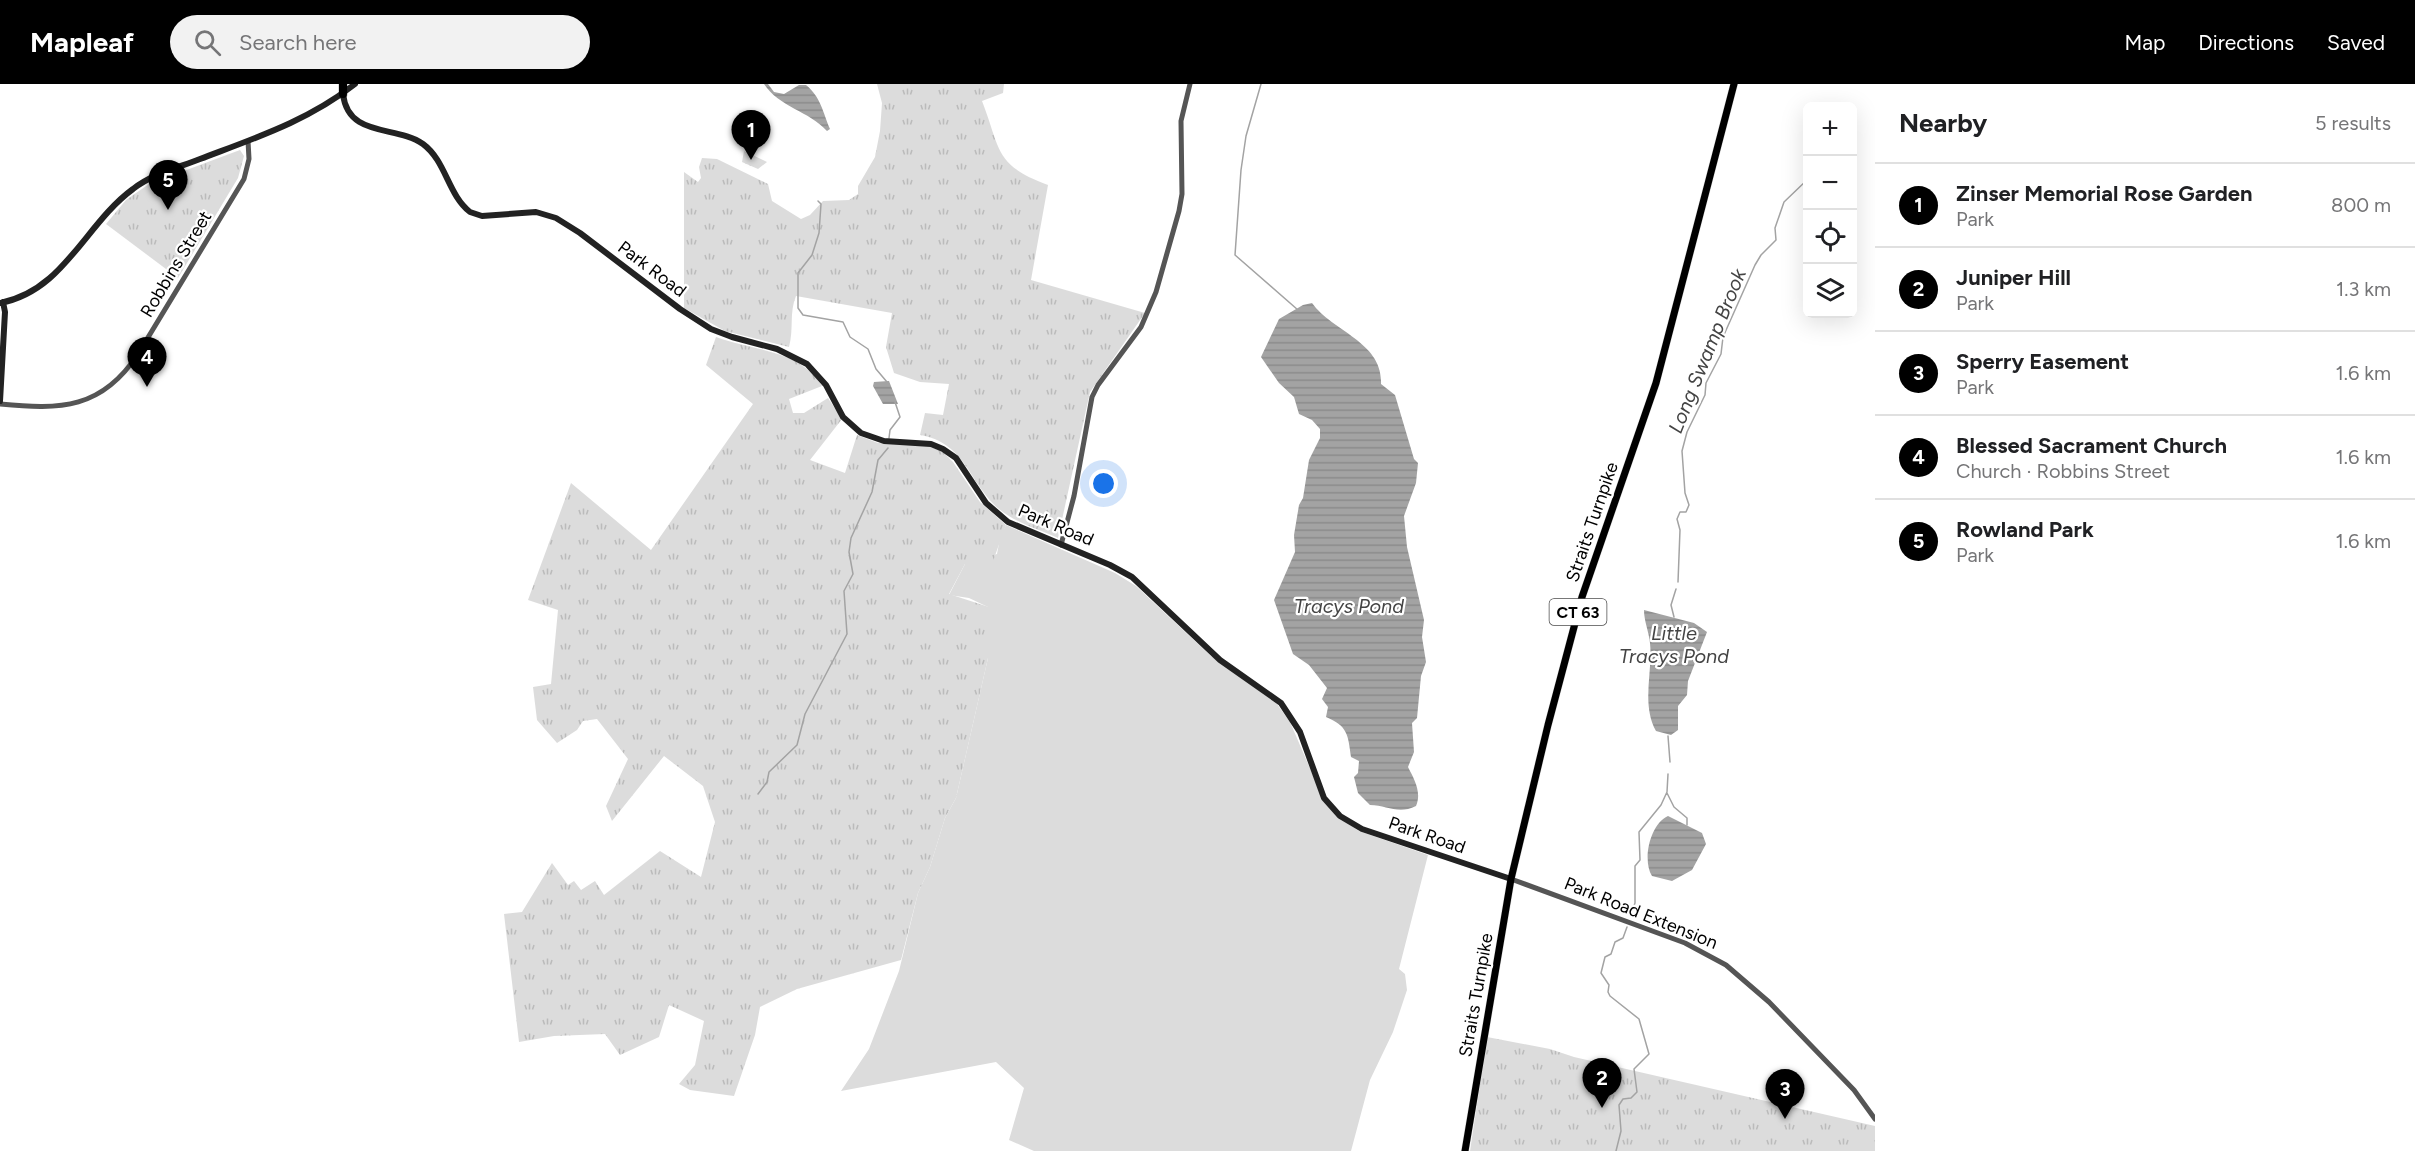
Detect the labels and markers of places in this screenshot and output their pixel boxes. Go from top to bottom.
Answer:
pin: 1 [732,110,771,160]
pin: 5 [148,160,188,210]
pin: 4 [128,338,166,387]
pin: 2 [1582,1058,1622,1108]
pin: 3 [1766,1070,1804,1119]

